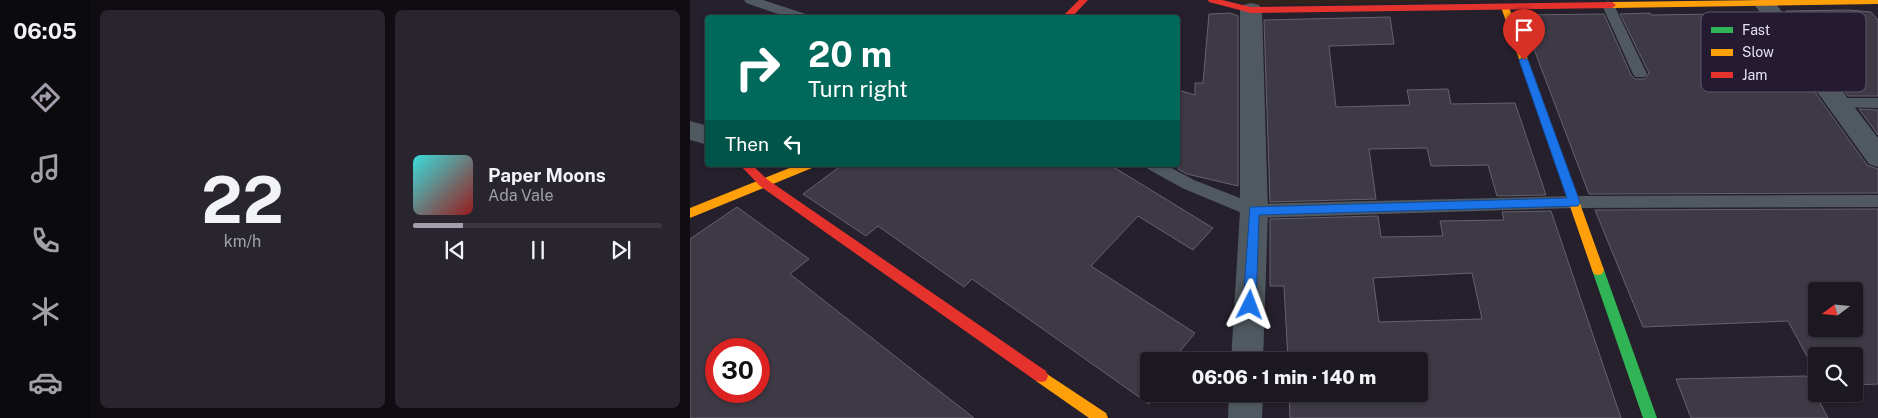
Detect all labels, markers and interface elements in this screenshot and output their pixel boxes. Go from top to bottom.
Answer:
pin [1503,9,1545,60]
legend [1701,12,1866,92]
icon: arrive [1510,16,1538,44]
text: 06:05 [13,18,77,44]
text: Fast [1742,22,1770,38]
text: 20 m [808,34,892,75]
icon: right [725,35,790,100]
text: Slow [1742,44,1774,60]
text: Jam [1742,67,1767,83]
text: Turn right [808,76,908,102]
icon: directions [28,80,63,115]
icon: left [779,130,807,158]
text: Then [725,133,769,155]
icon: music [28,151,63,186]
text: 22 [201,161,284,238]
text: Paper Moons [488,164,606,186]
text: Ada Vale [488,186,553,205]
icon: phone [28,223,63,258]
text: km/h [224,232,261,251]
icon: previous [441,236,469,264]
icon: pause [524,236,552,264]
icon: next [607,236,635,264]
position arrow [1223,278,1275,330]
north arrow [1808,282,1862,338]
map controls [1808,282,1863,402]
icon: climate [28,294,63,329]
speed limit sign: 30 [705,338,770,403]
button: search [1808,347,1863,402]
icon: car [28,365,63,400]
text: 06:06 · 1 min · 140 m [1192,366,1376,388]

